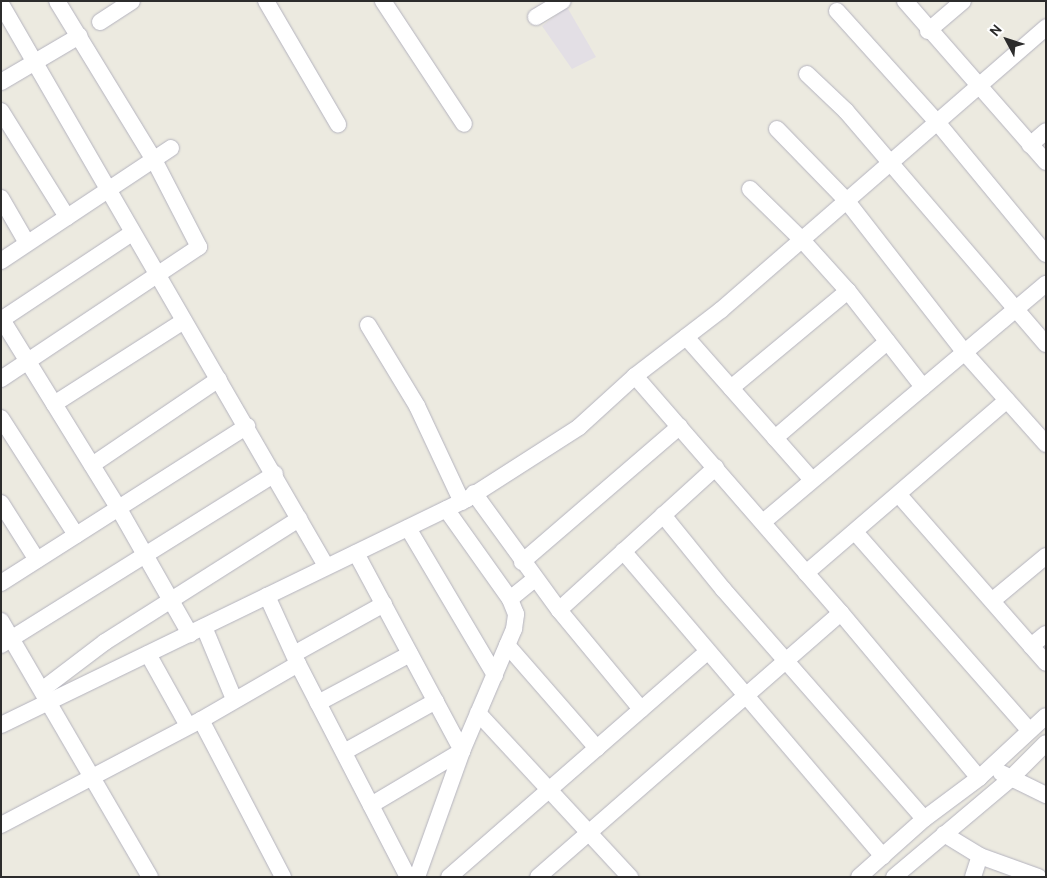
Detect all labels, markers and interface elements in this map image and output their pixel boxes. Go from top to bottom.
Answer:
north arrow [982,15,1032,65]
text: N [985,21,1006,40]

